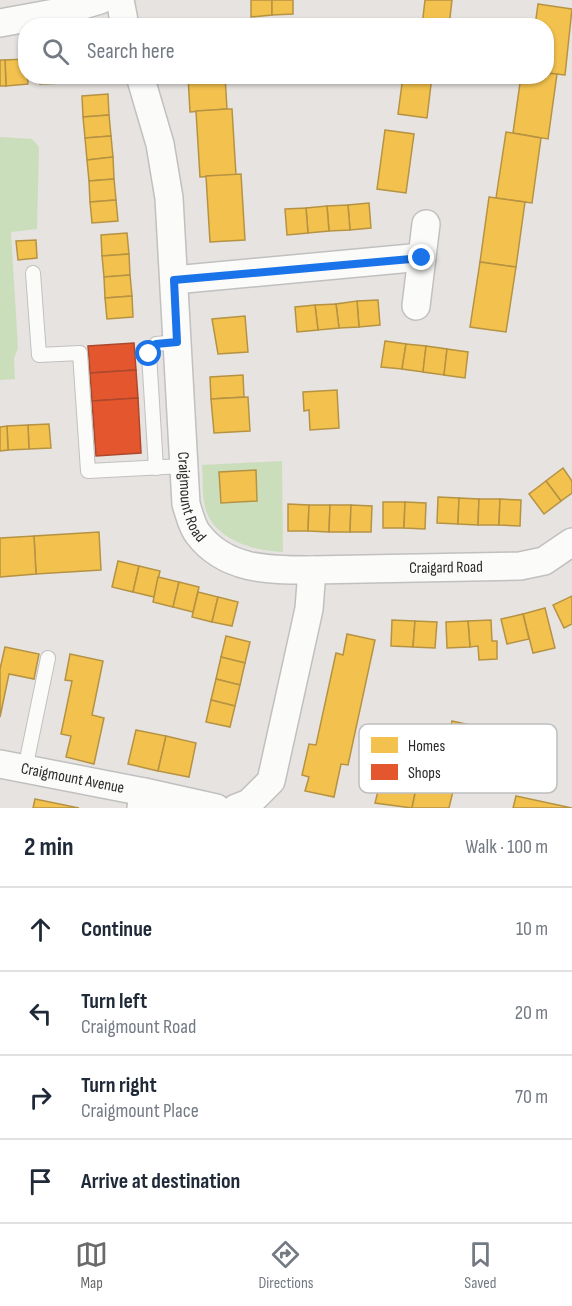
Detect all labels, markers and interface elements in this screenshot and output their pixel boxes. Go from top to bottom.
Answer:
search box [18,18,554,84]
icon: search [39,35,72,68]
text: Search here [87,38,174,65]
route end [408,244,434,270]
route start [135,340,161,366]
street label: Craigmount Road [174,451,210,546]
street label: Craigard Road [409,557,483,578]
legend [359,724,557,793]
text: Homes [408,737,445,756]
street label: Craigmount Avenue [19,759,126,797]
text: Shops [408,764,441,783]
text: 2 min [24,832,74,863]
text: Walk · 100 m [465,835,548,859]
icon: ahead [24,913,57,946]
text: Continue [81,916,152,943]
text: 10 m [516,917,548,941]
text: Turn left [81,988,147,1015]
icon: left [24,997,57,1030]
text: 20 m [515,1001,548,1025]
text: Craigmount Road [81,1015,196,1039]
text: Turn right [81,1072,157,1099]
icon: right [24,1081,57,1114]
text: 70 m [515,1085,548,1109]
text: Craigmount Place [81,1099,199,1123]
icon: arrive [24,1165,57,1198]
text: Arrive at destination [81,1168,240,1195]
tab: Map [75,1238,108,1293]
tab: Directions [258,1238,314,1293]
tab: Saved [464,1238,497,1293]

